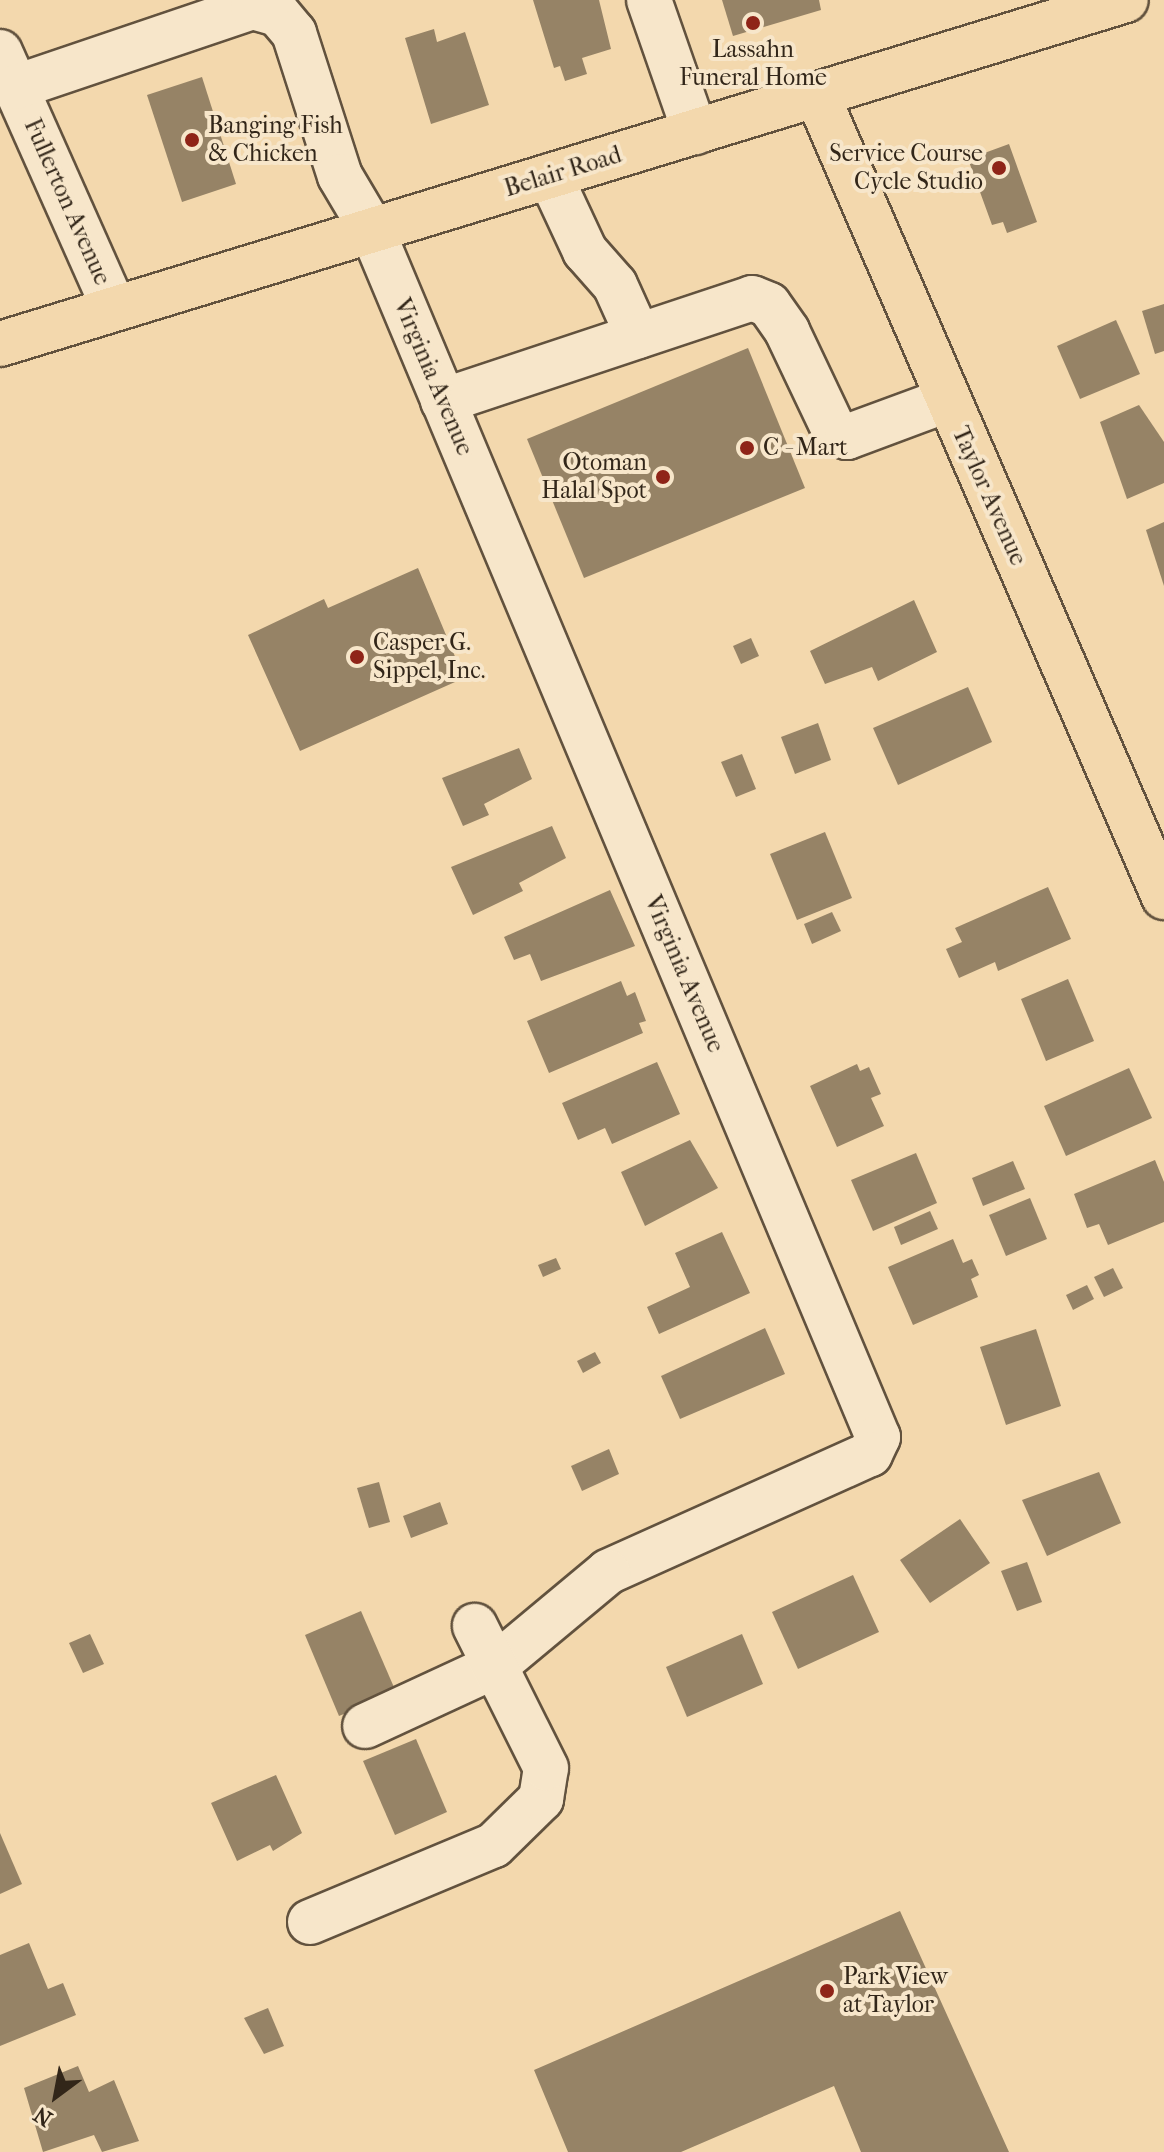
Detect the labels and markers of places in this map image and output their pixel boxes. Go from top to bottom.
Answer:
marker: Lassahn Funeral Home [744,14,762,32]
place label: Lassahn Funeral Home [679,36,827,92]
place label: Banging Fish & Chicken [208,112,343,168]
marker: Banging Fish & Chicken [183,131,201,149]
place label: Service Course Cycle Studio [829,140,983,196]
marker: Service Course Cycle Studio [990,159,1008,177]
place label: C - Mart [763,434,848,462]
marker: C - Mart [738,439,756,457]
place label: Otoman Halal Spot [541,449,647,505]
marker: Otoman Halal Spot [654,468,672,486]
place label: Casper G. Sippel, Inc. [373,629,485,685]
marker: Casper G. Sippel, Inc. [348,648,366,666]
place label: Park View at Taylor [843,1963,948,2019]
marker: Park View at Taylor [818,1982,836,2000]

